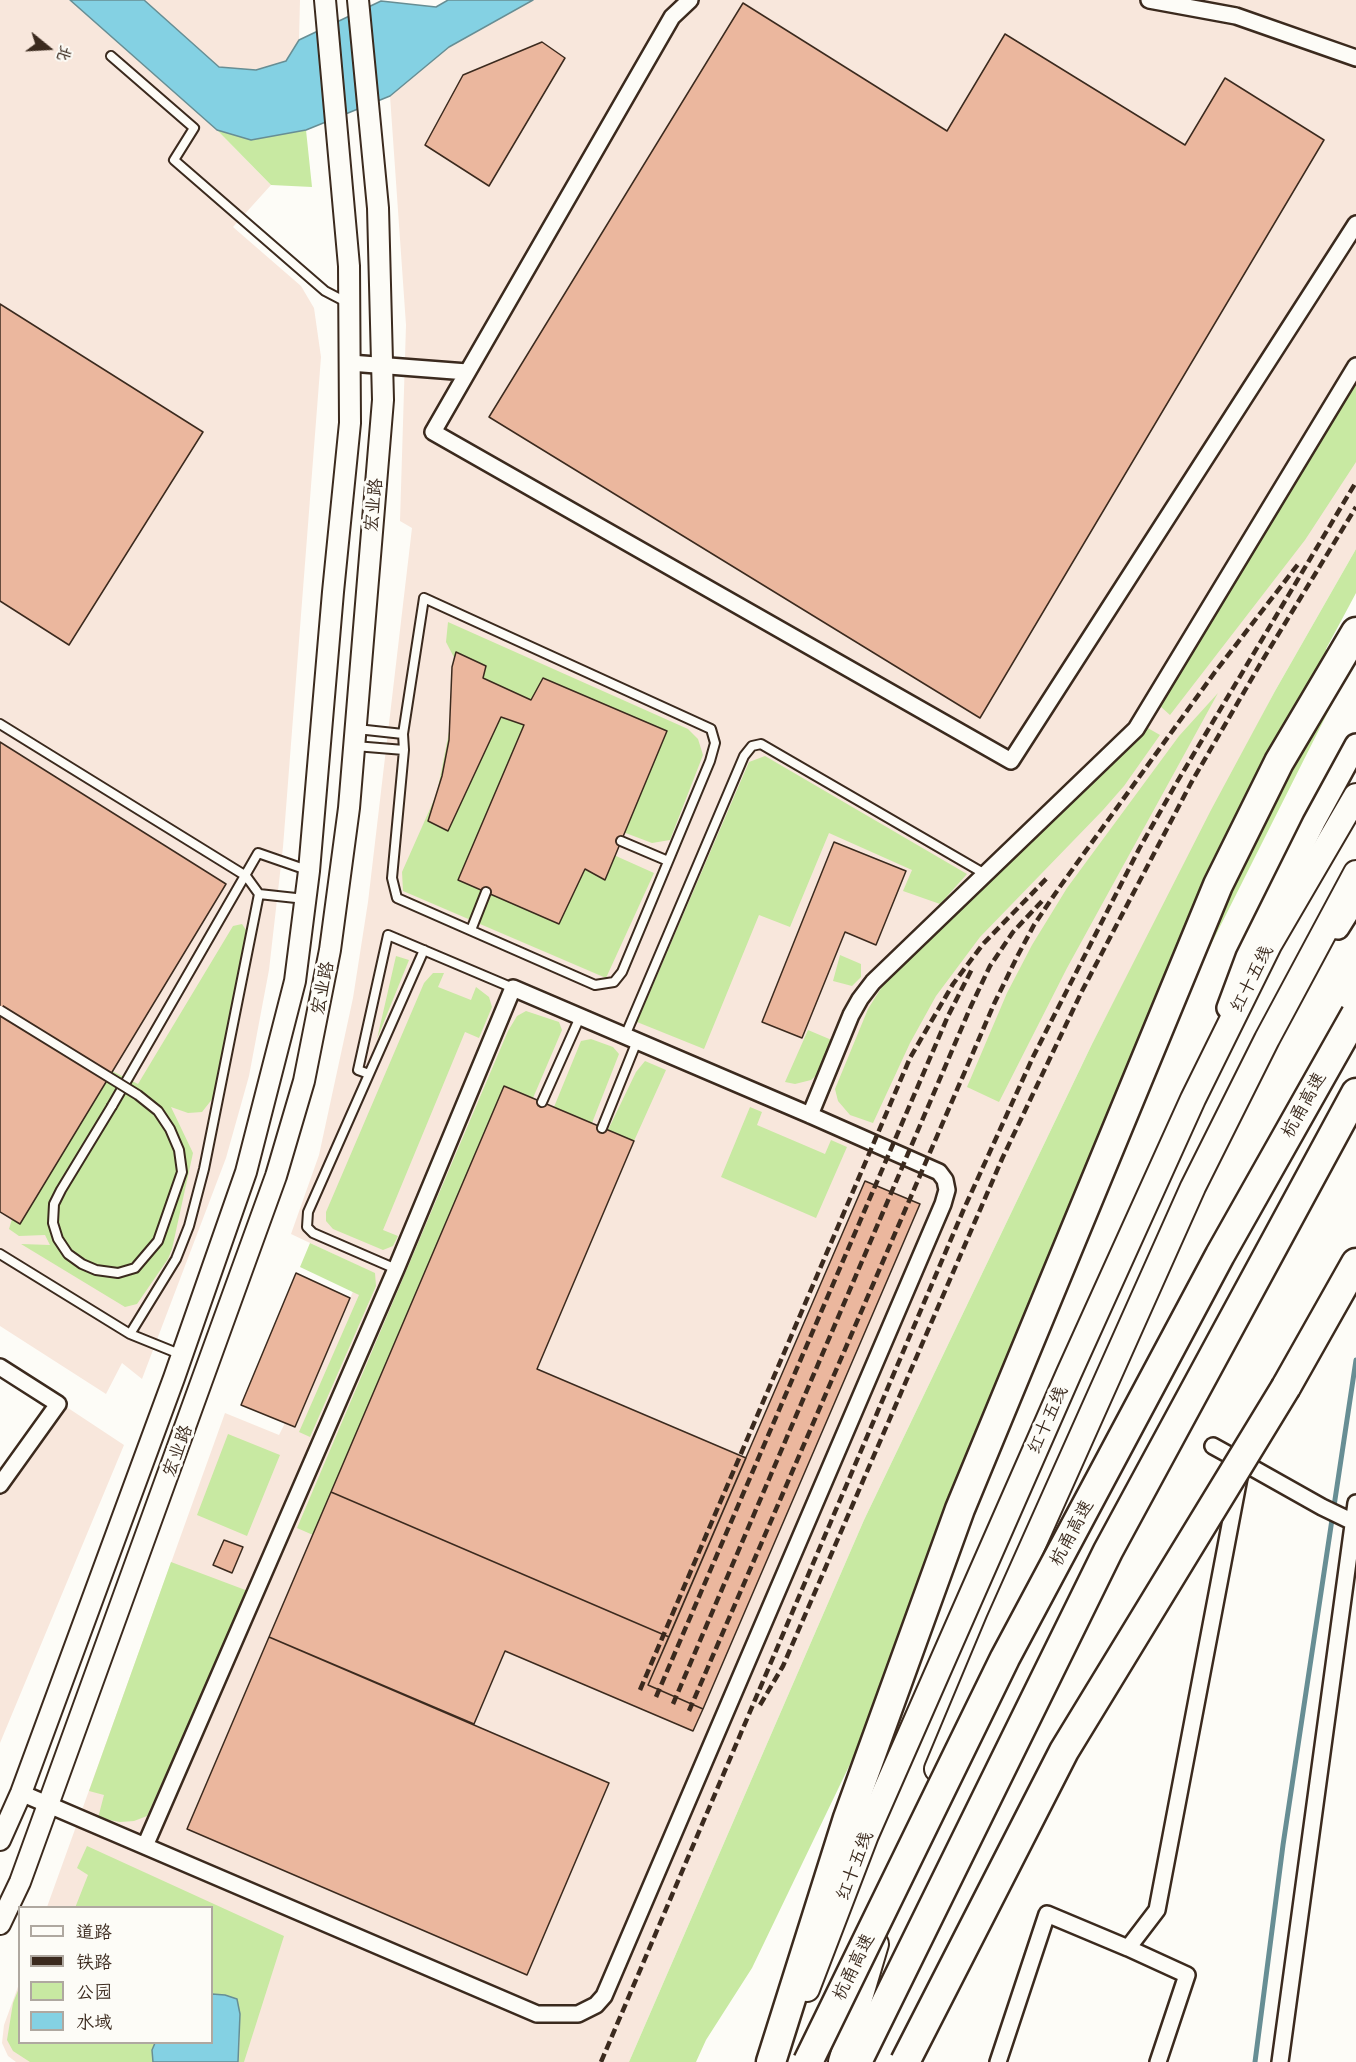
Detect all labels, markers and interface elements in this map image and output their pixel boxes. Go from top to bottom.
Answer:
north arrow [18,18,78,78]
text: 北 [53,43,77,64]
street label: 宏业路 [361,477,387,533]
street label: 红十五线 [1226,942,1278,1016]
street label: 宏业路 [307,959,339,1017]
street label: 杭甬高速 [1277,1068,1331,1142]
street label: 红十五线 [1023,1383,1073,1457]
street label: 宏业路 [159,1422,197,1480]
street label: 杭甬高速 [1046,1496,1098,1570]
street label: 红十五线 [832,1829,878,1903]
legend [18,1906,213,2044]
text: 道路 [76,1920,112,1943]
street label: 杭甬高速 [829,1930,879,2004]
text: 铁路 [76,1950,112,1973]
text: 公园 [76,1980,112,2003]
text: 水域 [76,2010,112,2033]

